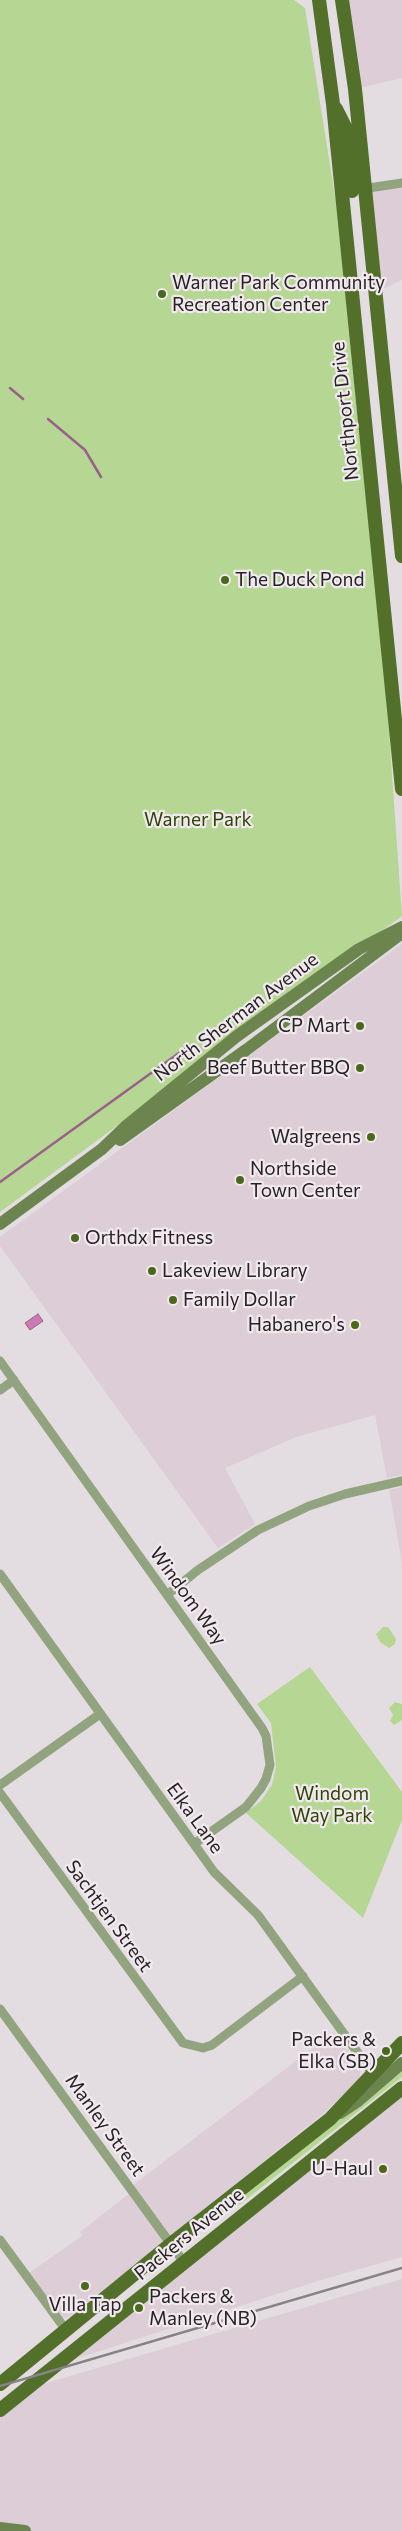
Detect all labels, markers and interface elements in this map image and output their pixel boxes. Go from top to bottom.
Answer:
place label: Warner Park Community Recreation Center [172,272,385,316]
marker: Warner Park Community Recreation Center [156,288,168,300]
street label: Northport Drive [326,340,364,482]
place label: The Duck Pond [235,569,364,591]
marker: The Duck Pond [219,574,231,586]
park label: Warner Park [144,809,252,831]
street label: North Sherman Avenue [149,948,323,1086]
place label: CP Mart [278,1015,350,1037]
marker: CP Mart [354,1020,366,1032]
place label: Beef Butter BBQ [207,1057,350,1079]
marker: Beef Butter BBQ [354,1062,366,1074]
place label: Walgreens [271,1126,361,1148]
marker: Walgreens [365,1131,377,1143]
place label: Northside Town Center [250,1158,361,1202]
marker: Northside Town Center [234,1174,246,1186]
place label: Orthdx Fitness [85,1227,213,1249]
marker: Orthdx Fitness [69,1232,81,1244]
place label: Lakeview Library [162,1260,307,1282]
marker: Lakeview Library [146,1265,158,1277]
place label: Family Dollar [183,1289,296,1311]
marker: Family Dollar [167,1294,179,1306]
place label: Habanero's [248,1314,345,1336]
marker: Habanero's [349,1319,361,1331]
street label: Windom Way [145,1543,231,1649]
street label: Elka Lane [162,1778,228,1858]
park label: Windom Way Park [291,1783,373,1827]
street label: Sachtjen Street [61,1856,157,1976]
place label: Packers & Elka (SB) [291,2029,376,2073]
marker: Packers & Elka (SB) [380,2045,392,2057]
street label: Manley Street [60,2070,150,2180]
place label: U-Haul [311,2158,373,2180]
marker: U-Haul [377,2163,389,2175]
street label: Packers Avenue [130,2183,248,2285]
marker: Villa Tap [79,2280,91,2292]
place label: Packers & Manley (NB) [149,2286,257,2330]
place label: Villa Tap [49,2294,121,2316]
marker: Packers & Manley (NB) [133,2302,145,2314]

